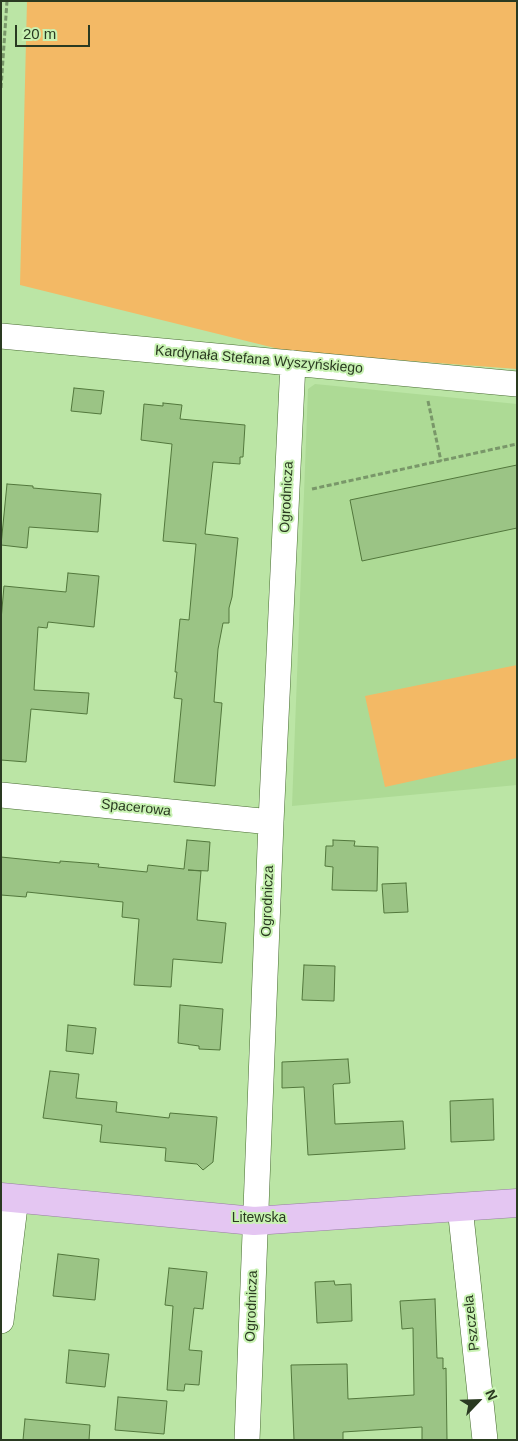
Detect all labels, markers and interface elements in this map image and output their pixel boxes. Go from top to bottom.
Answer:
scale bar [18,15,92,47]
text: 20 m [23,25,56,42]
street label: Kardynała Stefana Wyszyńskiego [154,343,364,377]
street label: Ogrodnicza [277,461,297,533]
street label: Spacerowa [100,796,172,820]
street label: Ogrodnicza [258,865,278,937]
street label: Litewska [232,1210,286,1226]
street label: Ogrodnicza [242,1270,262,1342]
street label: Pszczela [461,1294,483,1352]
north arrow [453,1376,503,1426]
text: N [482,1387,501,1403]

